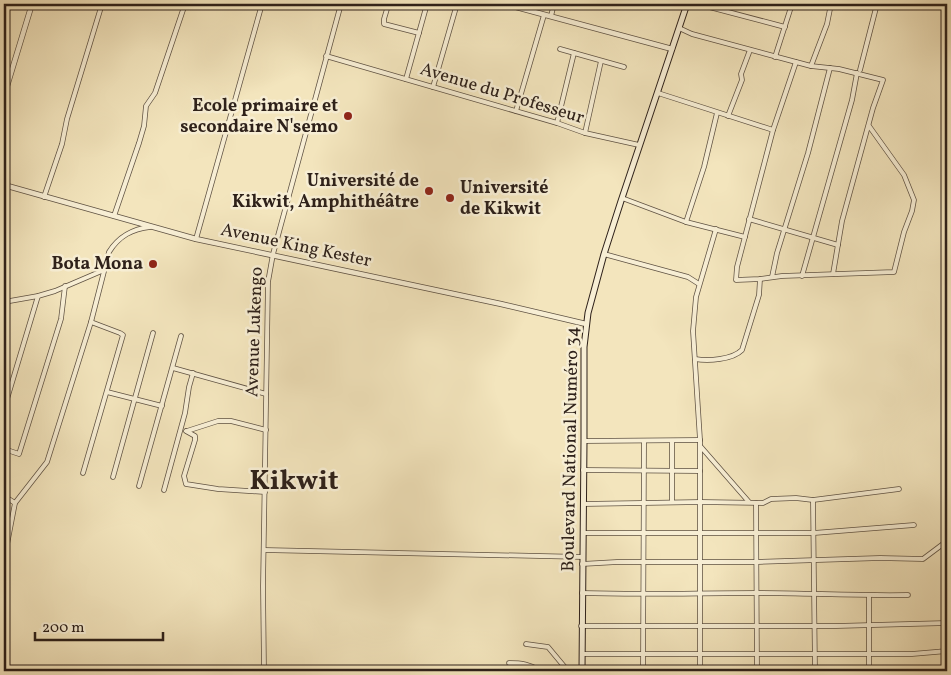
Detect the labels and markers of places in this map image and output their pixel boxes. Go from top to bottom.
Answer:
place label: Ecole primaire et secondaire N'semo [180,94,338,140]
marker: Ecole primaire et secondaire N'semo [342,110,354,122]
place label: Université de Kikwit, Amphithéâtre [232,169,419,215]
place label: Université de Kikwit [460,176,548,222]
marker: Université de Kikwit, Amphithéâtre [423,185,435,197]
marker: Université de Kikwit [444,192,456,204]
place label: Bota Mona [51,252,143,277]
marker: Bota Mona [147,258,159,270]

